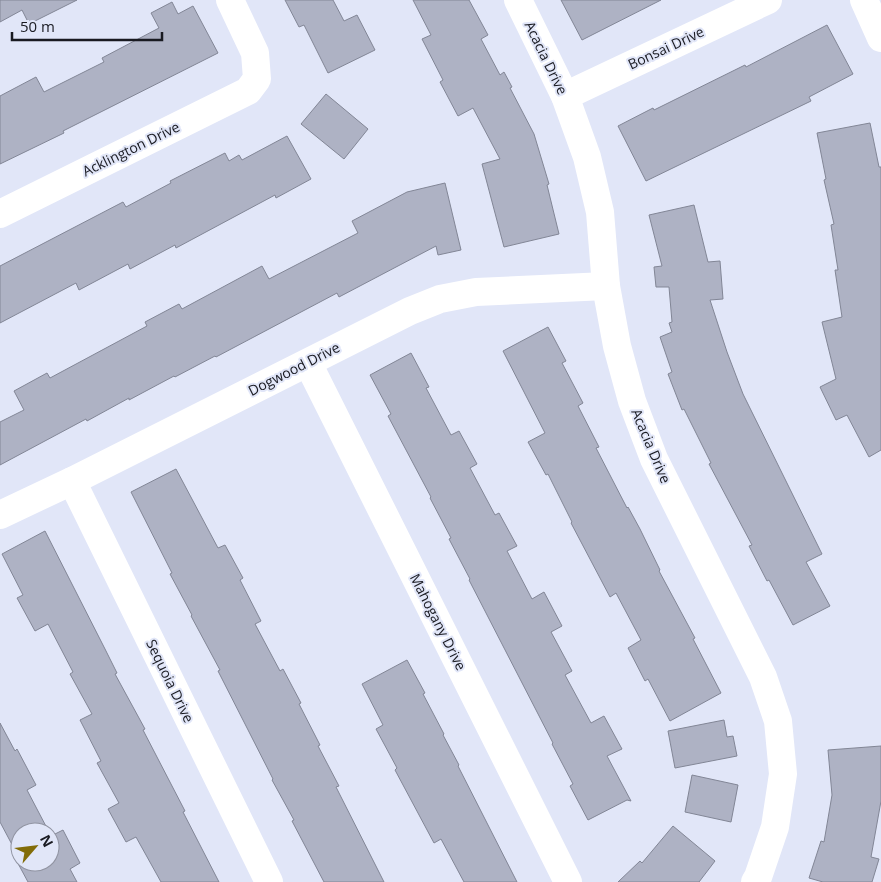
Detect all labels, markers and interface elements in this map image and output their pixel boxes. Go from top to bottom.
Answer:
scale bar [12,10,162,42]
text: 50 m [20,16,55,36]
street label: Acacia Drive [521,18,572,98]
street label: Bonsai Drive [625,22,707,73]
street label: Acklington Drive [79,117,183,180]
street label: Dogwood Drive [245,337,343,400]
street label: Acacia Drive [627,406,676,486]
street label: Mahogany Drive [406,570,471,674]
street label: Sequoia Drive [142,636,199,726]
north arrow [10,822,60,872]
text: N [36,831,58,850]

